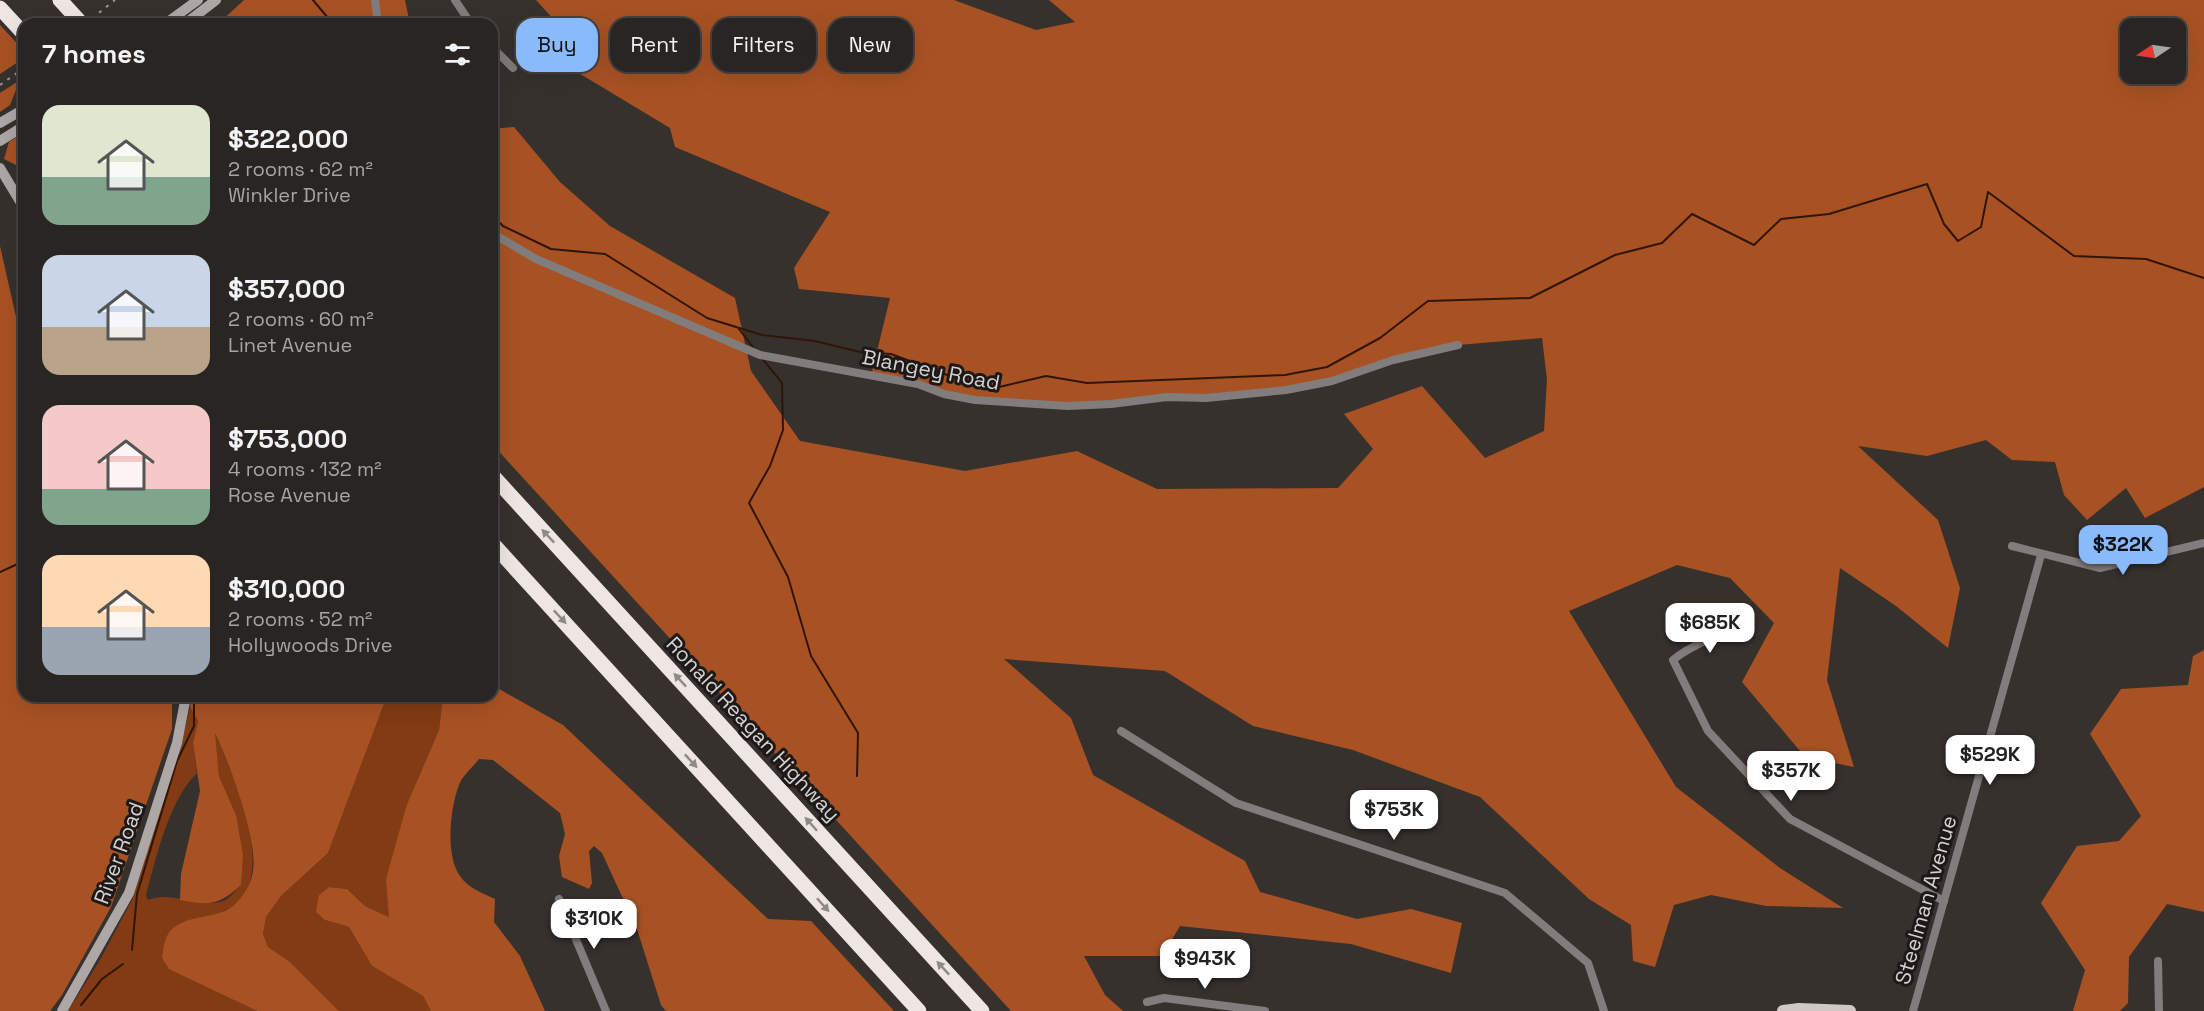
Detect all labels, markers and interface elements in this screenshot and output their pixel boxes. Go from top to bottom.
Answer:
chip: Buy [516,18,598,72]
chip: Rent [610,18,700,72]
chip: Filters [712,18,816,72]
chip: New [828,18,913,72]
north arrow [2120,18,2186,84]
map controls [2120,18,2186,84]
text: 7 homes [42,37,146,71]
icon: filters [441,38,474,71]
text: $322,000 [228,122,348,156]
icon: home [90,129,162,201]
text: 2 rooms · 62 m² [228,156,373,182]
text: Winkler Drive [228,182,351,208]
text: $357,000 [228,272,345,306]
icon: home [90,279,162,351]
text: 2 rooms · 60 m² [228,306,374,332]
text: Linet Avenue [228,332,352,358]
street label: Blangey Road [860,343,1002,396]
text: $753,000 [228,422,347,456]
icon: home [90,429,162,501]
text: 4 rooms · 132 m² [228,456,381,482]
text: Rose Avenue [228,482,351,508]
pin: $322K [2081,525,2165,576]
one-way arrow [542,529,555,544]
text: $322K [2093,531,2153,557]
text: $310,000 [228,572,345,606]
icon: home [90,579,162,651]
pin: $685K [1668,603,1752,654]
text: 2 rooms · 52 m² [228,606,372,632]
text: $685K [1680,609,1741,635]
one-way arrow [552,610,566,624]
street label: Ronald Reagan Highway [661,631,846,827]
text: Hollywoods Drive [228,632,393,658]
one-way arrow [674,673,687,688]
pin: $529K [1948,735,2032,786]
text: $529K [1960,741,2020,767]
pin: $357K [1749,751,1833,802]
one-way arrow [684,753,697,768]
text: $357K [1761,757,1821,783]
pin: $753K [1352,790,1436,841]
text: $753K [1364,796,1424,822]
street label: River Road [88,798,149,908]
street label: Steelman Avenue [1888,812,1963,987]
one-way arrow [805,817,818,832]
one-way arrow [816,897,829,912]
pin: $310K [552,899,636,950]
text: $310K [565,905,623,931]
pin: $943K [1163,939,1247,990]
text: $943K [1174,945,1236,971]
one-way arrow [936,960,950,975]

